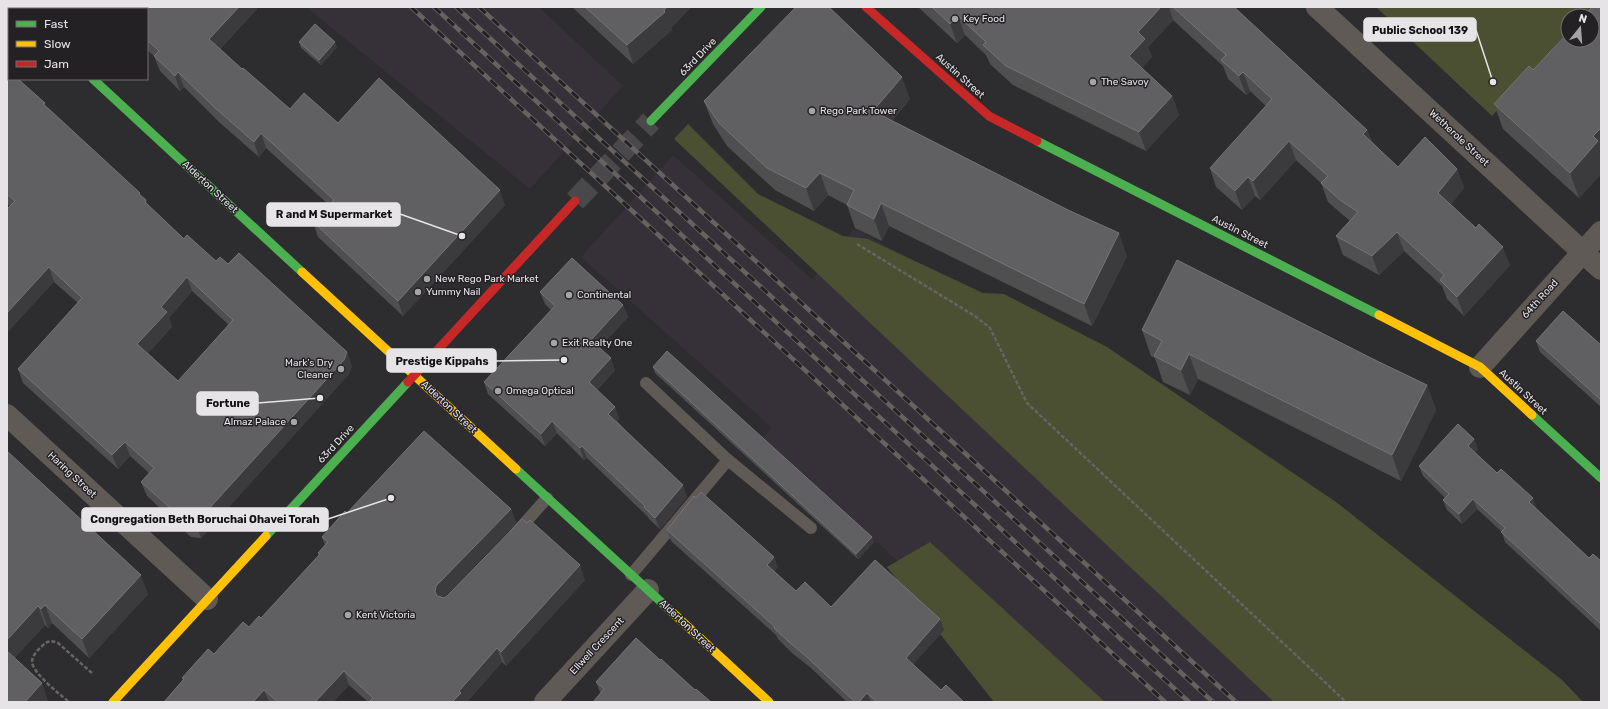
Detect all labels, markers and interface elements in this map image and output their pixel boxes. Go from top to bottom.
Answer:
legend [8,8,148,80]
north arrow [1560,8,1600,48]
text: N [1577,12,1589,26]
place label: Key Food [963,13,1005,25]
marker: Key Food [950,14,960,24]
text: Fast [44,17,68,31]
callout: Public School 139 [1364,18,1476,41]
text: Public School 139 [1372,24,1468,37]
street label: 63rd Drive [677,35,719,79]
text: Slow [44,37,71,51]
street label: Austin Street [933,51,987,101]
text: Jam [44,57,69,71]
place label: The Savoy [1101,76,1149,88]
marker: The Savoy [1088,77,1098,87]
place label: Rego Park Tower [820,105,897,117]
marker: Rego Park Tower [807,106,817,116]
street label: Wetherole Street [1426,107,1492,169]
street label: Alderton Street [180,158,240,216]
callout: R and M Supermarket [267,203,400,226]
text: R and M Supermarket [276,208,392,221]
street label: Austin Street [1210,213,1270,251]
place label: New Rego Park Market [435,273,539,285]
marker: New Rego Park Market [422,274,432,284]
street label: 64th Road [1519,277,1561,321]
place label: Yummy Nail [426,286,480,298]
marker: Yummy Nail [413,287,423,297]
place label: Continental [577,289,631,301]
marker: Continental [564,290,574,300]
place label: Exit Realty One [562,337,633,349]
marker: Exit Realty One [549,338,559,348]
callout: Prestige Kippahs [387,349,496,372]
text: Prestige Kippahs [395,355,489,368]
place label: Mark’s Dry Cleaner [285,357,333,381]
marker: Mark’s Dry Cleaner [336,364,346,374]
street label: Austin Street [1496,367,1550,417]
street label: Alderton Street [419,378,479,436]
place label: Omega Optical [506,385,574,397]
marker: Omega Optical [493,386,503,396]
callout: Fortune [197,392,258,415]
text: Fortune [206,397,251,410]
place label: Almaz Palace [224,416,286,428]
marker: Almaz Palace [289,417,299,427]
street label: 63rd Drive [315,422,357,466]
street label: Haring Street [45,449,99,501]
callout: Congregation Beth Boruchai Ohavei Torah [82,508,328,531]
text: Congregation Beth Boruchai Ohavei Torah [90,513,320,526]
street label: Alderton Street [657,597,717,655]
place label: Kent Victoria [356,609,415,621]
marker: Kent Victoria [343,610,353,620]
street label: Ellwell Crescent [567,615,627,677]

